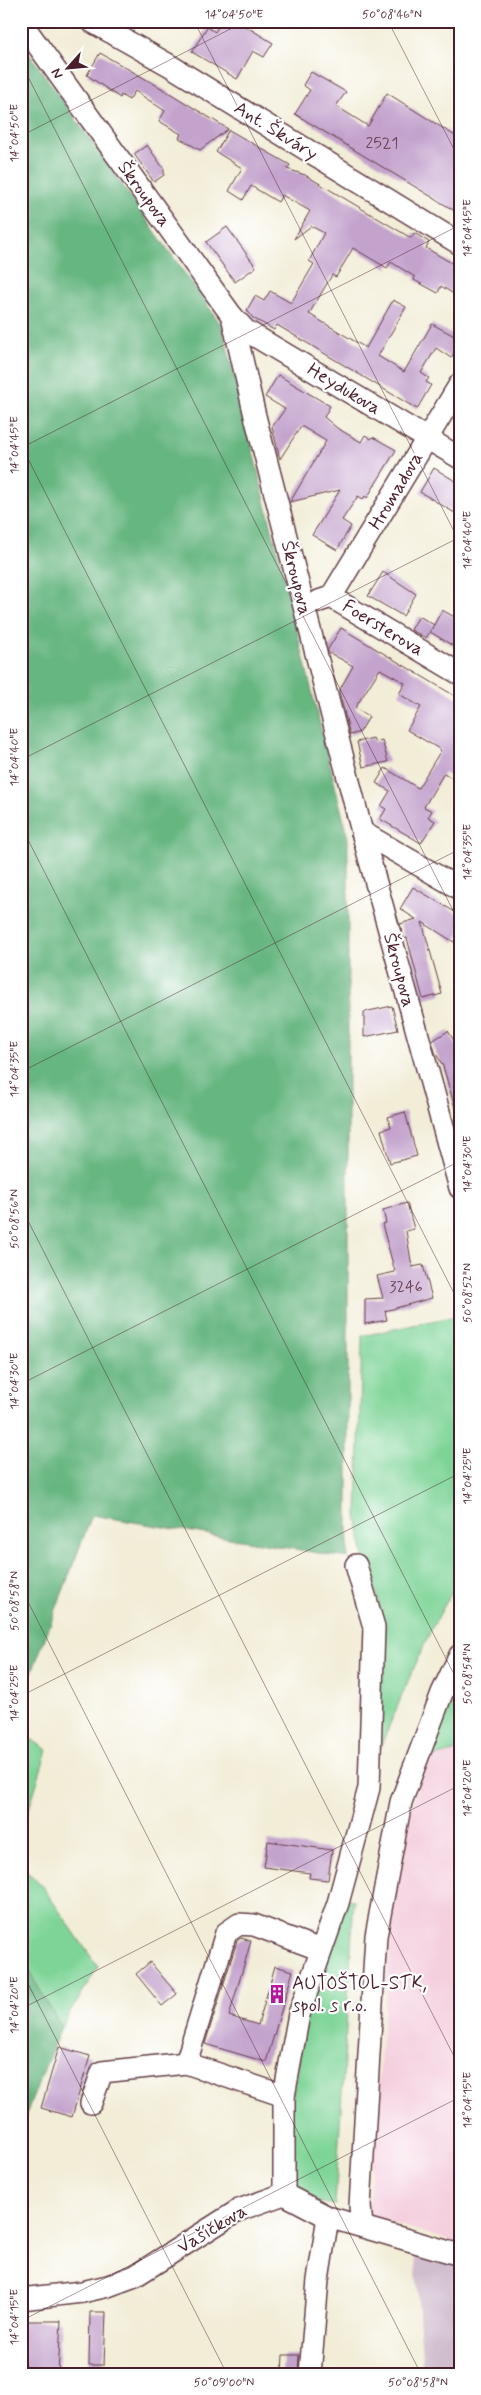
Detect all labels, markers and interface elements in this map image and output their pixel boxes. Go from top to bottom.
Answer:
text: 14°04'50"E [205,7,263,23]
text: 50°08'46"N [362,7,422,23]
north arrow [42,42,92,92]
text: N [47,65,67,82]
street label: Ant. Škváry [229,95,323,167]
text: 14°04'50"E [7,104,23,162]
house number: 2521 [365,133,399,154]
street label: Škroupova [112,156,176,232]
text: 14°04'45"E [460,199,476,257]
street label: Heydukova [303,357,385,421]
text: 14°04'45"E [7,416,23,474]
street label: Hromadova [363,447,429,535]
text: 14°04'40"E [460,511,476,569]
street label: Škroupova [275,538,317,618]
street label: Foersterova [338,594,428,662]
text: 14°04'40"E [7,728,23,786]
text: 14°04'35"E [460,824,476,880]
street label: Škroupova [377,930,421,1010]
text: 14°04'35"E [7,1041,23,1097]
text: 14°04'30"E [460,1136,476,1192]
text: 50°08'56"N [7,1189,23,1249]
text: 50°08'52"N [460,1263,476,1323]
house number: 3246 [389,1277,423,1298]
text: 14°04'30"E [7,1353,23,1409]
text: 14°04'25"E [460,1448,476,1504]
text: 50°08'58"N [7,1571,23,1631]
text: 50°08'54"N [460,1644,476,1704]
text: 14°04'25"E [7,1665,23,1721]
text: 14°04'20"E [460,1759,476,1817]
place label: AUTOŠTOL-STK, spol. s r.o. [292,1971,427,2018]
text: 14°04'20"E [7,1976,23,2034]
building icon: AUTOŠTOL-STK, spol. s r.o. [266,1983,288,2005]
text: 14°04'15"E [460,2072,476,2128]
street label: Vašíčkova [173,2198,251,2260]
text: 14°04'15"E [7,2289,23,2345]
text: 50°09'00"N [194,2375,254,2391]
text: 50°08'58"N [388,2375,448,2391]

